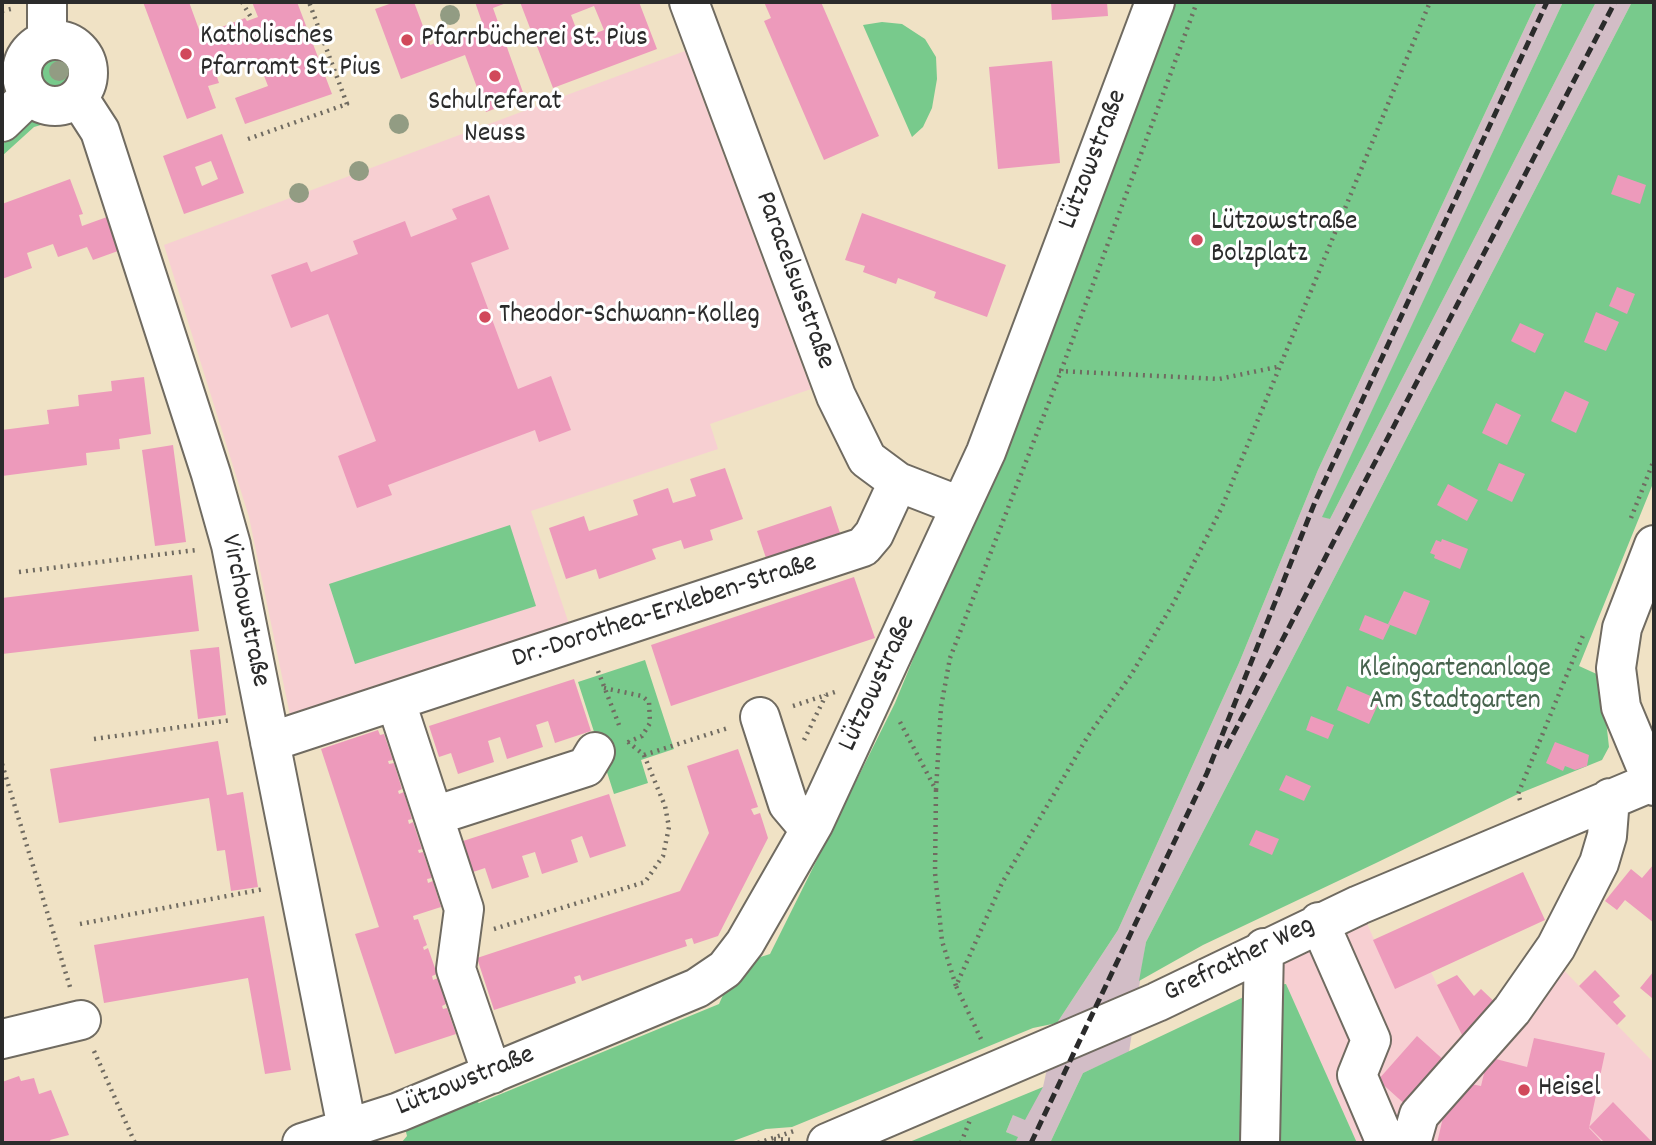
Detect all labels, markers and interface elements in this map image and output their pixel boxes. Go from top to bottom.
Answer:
place label: Katholisches Pfarramt St. Pius [200,21,381,87]
place label: Pfarrbücherei St. Pius [421,23,648,57]
marker: Pfarrbücherei St. Pius [399,32,415,48]
marker: Katholisches Pfarramt St. Pius [178,46,194,62]
marker: Schulreferat Neuss [487,68,503,84]
street label: Lützowstraße [1053,86,1137,234]
place label: Schulreferat Neuss [428,87,562,153]
street label: Paracelsusstraße [745,188,841,374]
place label: Lützowstraße Bolzplatz [1211,207,1357,273]
marker: Lützowstraße Bolzplatz [1189,232,1205,248]
place label: Theodor-Schwann-Kolleg [499,300,760,334]
marker: Theodor-Schwann-Kolleg [477,309,493,325]
street label: Virchowstraße [210,532,276,690]
street label: Dr.-Dorothea-Erxleben-Straße [508,548,822,678]
street label: Lützowstraße [833,611,925,757]
park label: Kleingartenanlage Am Stadtgarten [1359,654,1551,720]
street label: Grefrather Weg [1159,910,1321,1012]
street label: Lützowstraße [392,1040,540,1126]
place label: Heisel [1538,1073,1601,1107]
marker: Heisel [1516,1082,1532,1098]

